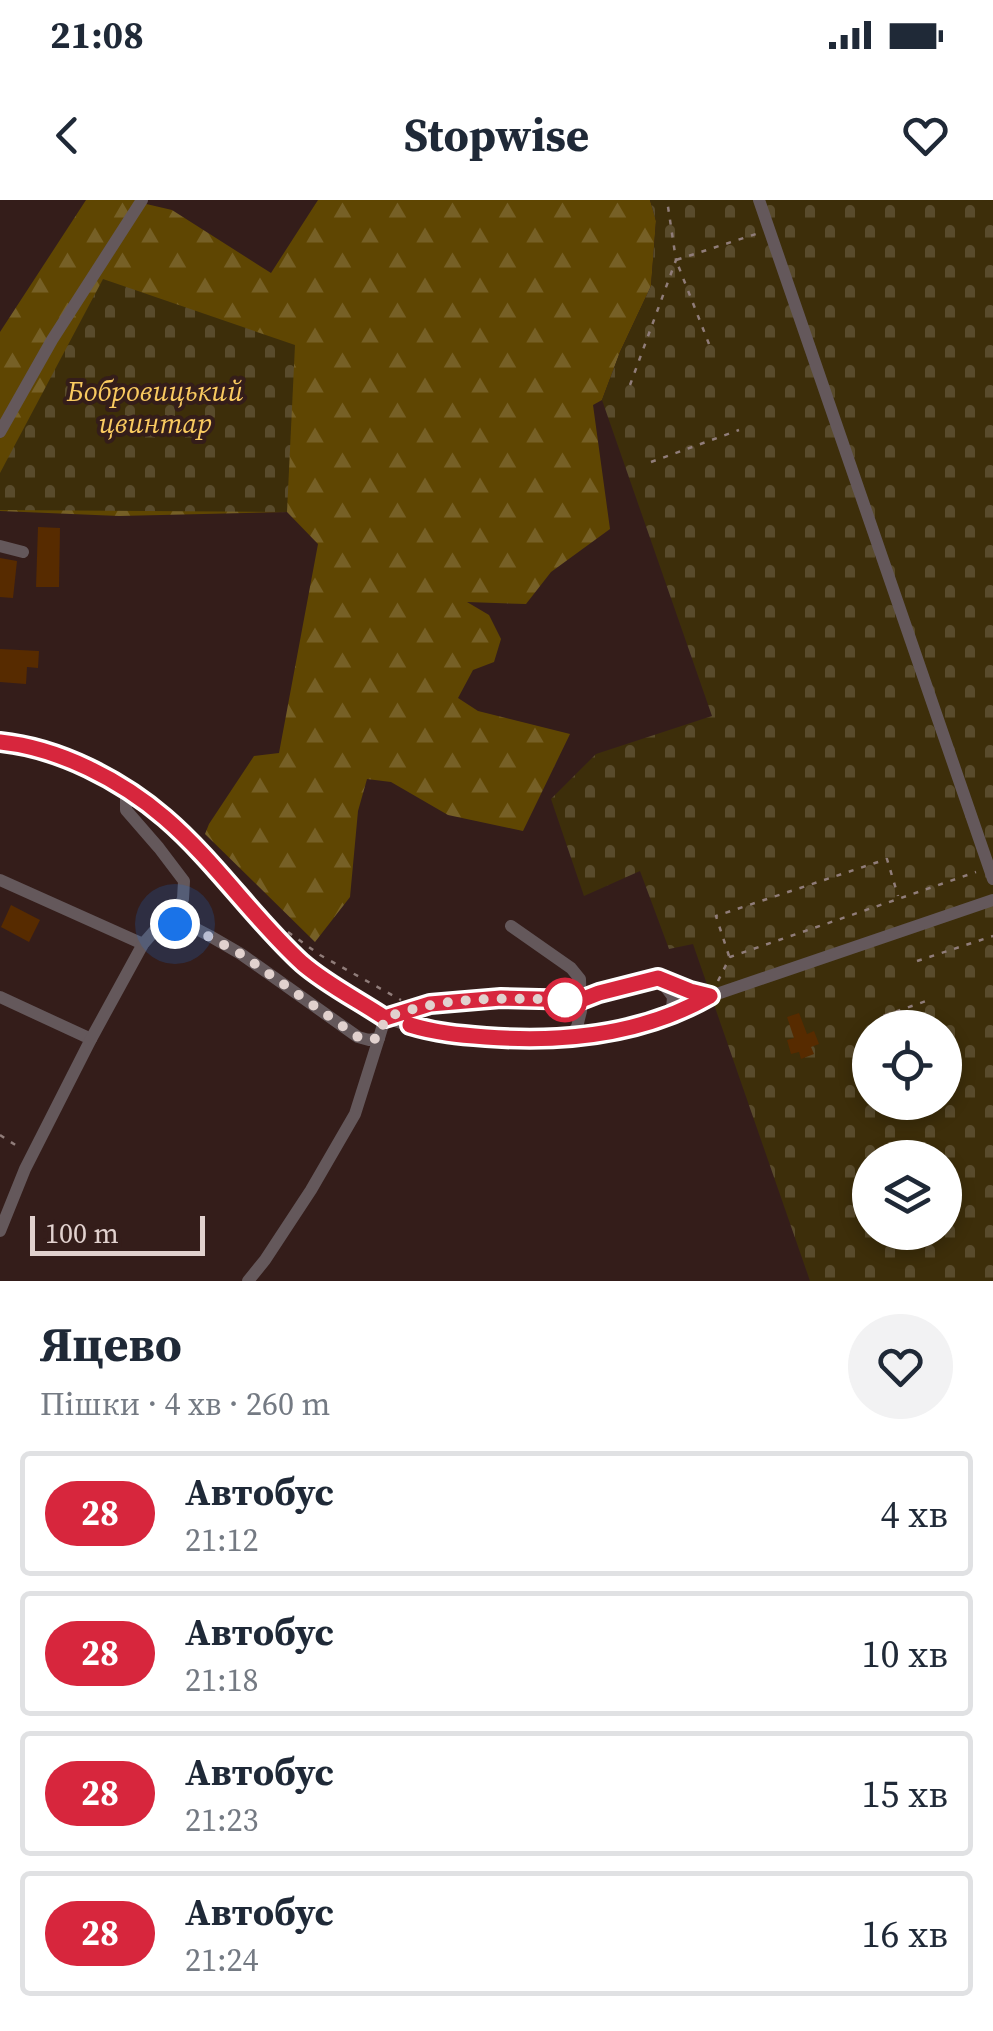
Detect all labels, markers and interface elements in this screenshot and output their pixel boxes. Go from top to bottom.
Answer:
text: 21:08 [50,9,144,61]
text: Stopwise [404,104,589,166]
icon: back [40,108,95,163]
icon: heart [898,108,953,163]
park label: Бобровицький цвинтар [66,372,243,442]
your location [150,899,200,949]
unlabelled marker [544,979,586,1021]
map controls [852,1010,962,1250]
button: locate [852,1010,962,1120]
button: layers [852,1140,962,1250]
scale bar [30,1211,205,1256]
text: 100 m [45,1214,119,1252]
text: Яцево [40,1311,182,1377]
button: heart [848,1314,953,1419]
text: Пішки · 4 хв · 260 m [40,1382,330,1426]
text: Автобус [185,1466,334,1518]
text: 4 хв [881,1488,948,1540]
text: 28 [81,1489,119,1537]
text: 21:12 [185,1518,259,1562]
text: Автобус [185,1606,334,1658]
text: 10 хв [862,1628,948,1680]
text: 28 [81,1629,119,1677]
text: 21:18 [185,1658,259,1702]
text: Автобус [185,1746,334,1798]
text: 15 хв [862,1768,948,1820]
text: 28 [81,1769,119,1817]
text: 21:23 [185,1798,259,1842]
text: Автобус [185,1886,334,1938]
text: 16 хв [862,1908,948,1960]
text: 28 [81,1909,119,1957]
text: 21:24 [185,1938,259,1982]

